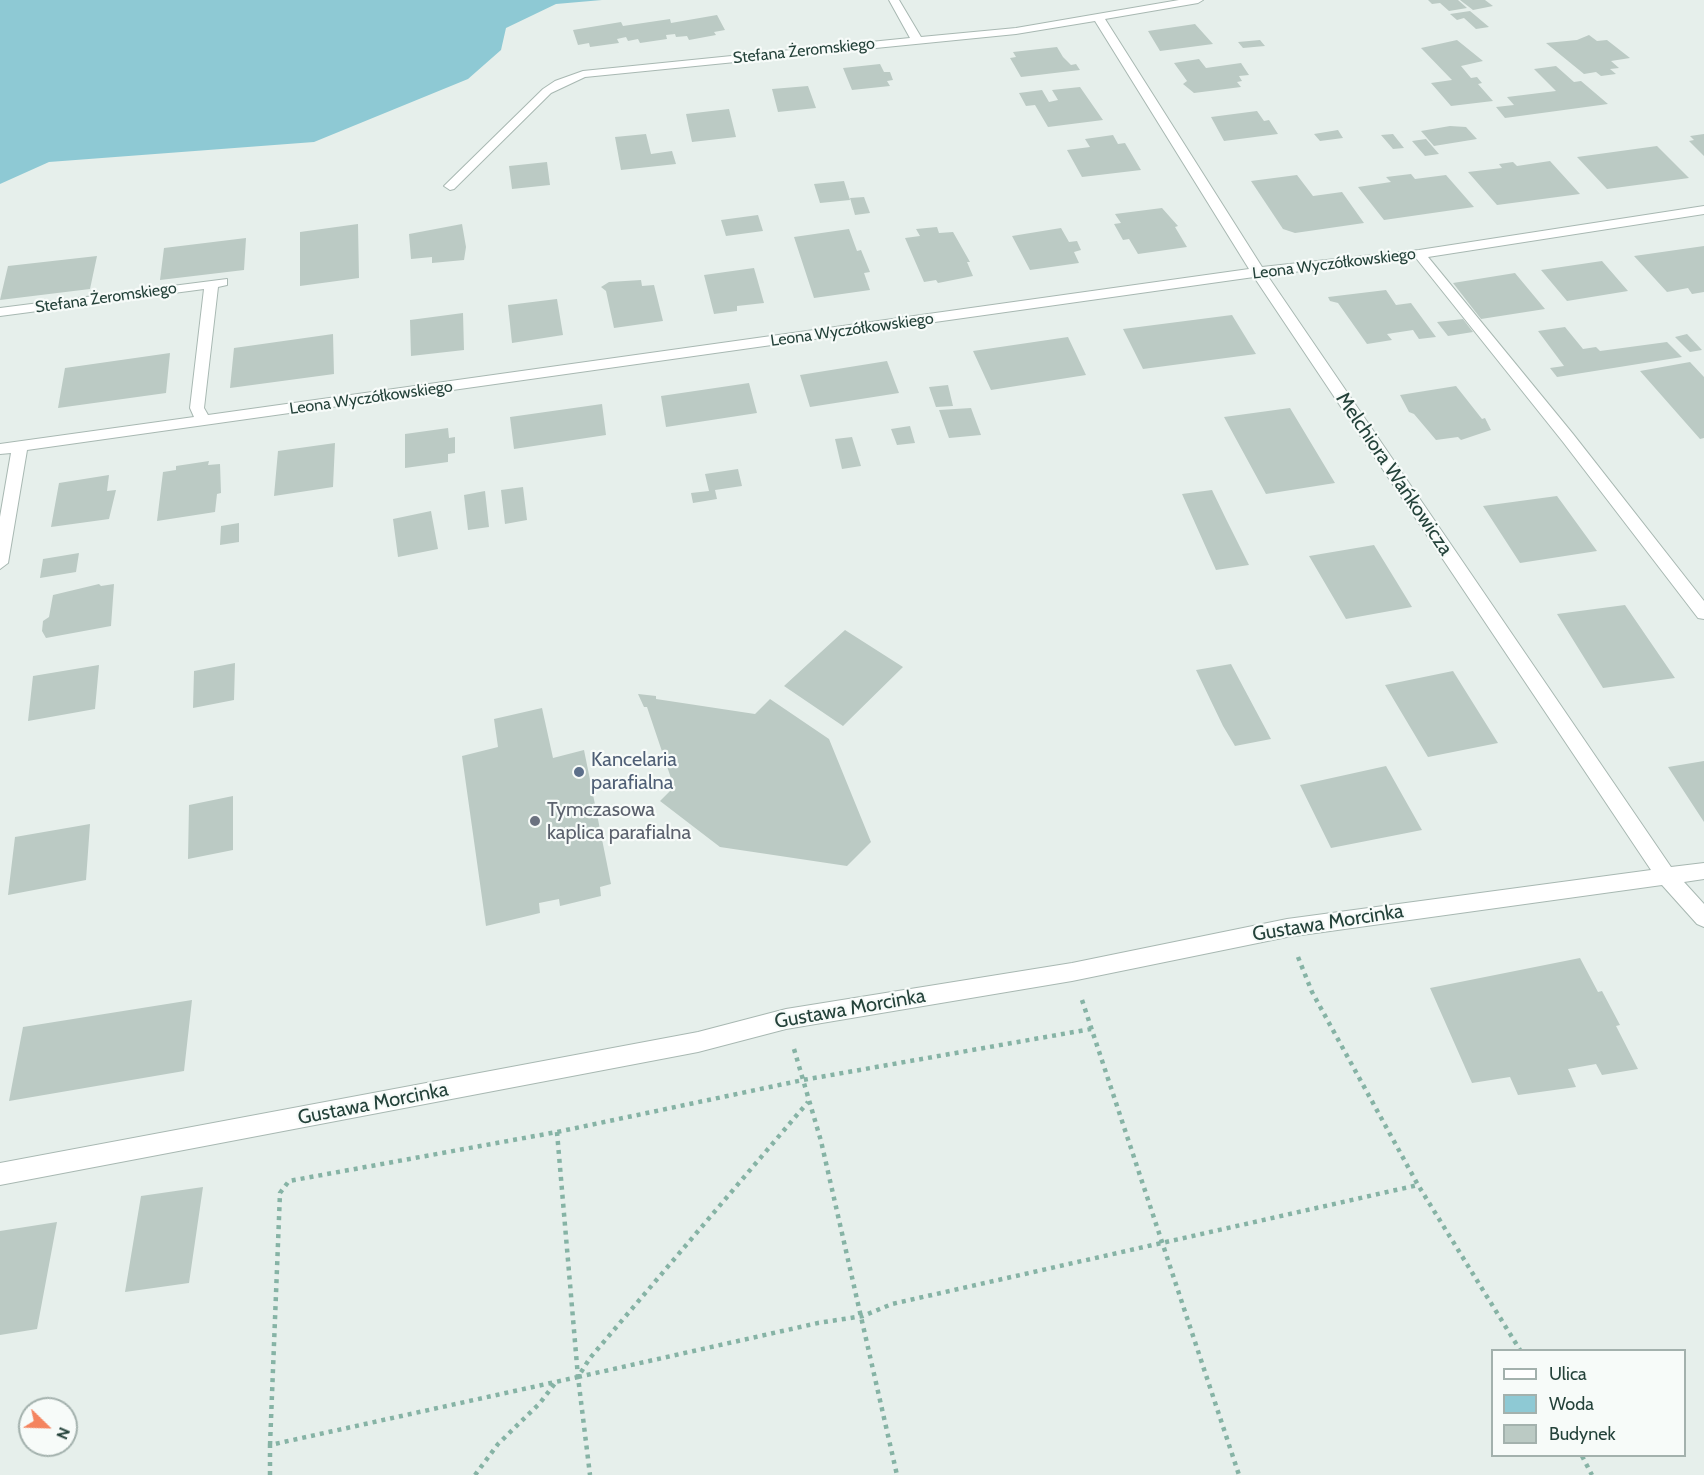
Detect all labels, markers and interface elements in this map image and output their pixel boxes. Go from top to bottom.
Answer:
street label: Stefana Żeromskiego [732,34,876,68]
street label: Leona Wyczółkowskiego [1251,244,1417,284]
street label: Stefana Żeromskiego [34,279,178,317]
street label: Leona Wyczółkowskiego [769,309,935,351]
street label: Leona Wyczółkowskiego [288,377,454,419]
street label: Melchiora Wańkowicza [1331,388,1457,560]
place label: Kancelaria parafialna [591,748,677,795]
marker: Kancelaria parafialna [572,765,586,779]
place label: Tymczasowa kaplica parafialna [547,798,691,845]
marker: Tymczasowa kaplica parafialna [528,814,542,828]
street label: Gustawa Morcinka [1251,899,1405,947]
street label: Gustawa Morcinka [773,984,927,1034]
street label: Gustawa Morcinka [296,1078,450,1130]
legend [1491,1349,1686,1457]
text: Ulica [1549,1363,1587,1385]
text: Woda [1549,1393,1594,1415]
north arrow [18,1397,78,1457]
text: Budynek [1549,1423,1616,1445]
text: N [52,1425,74,1442]

